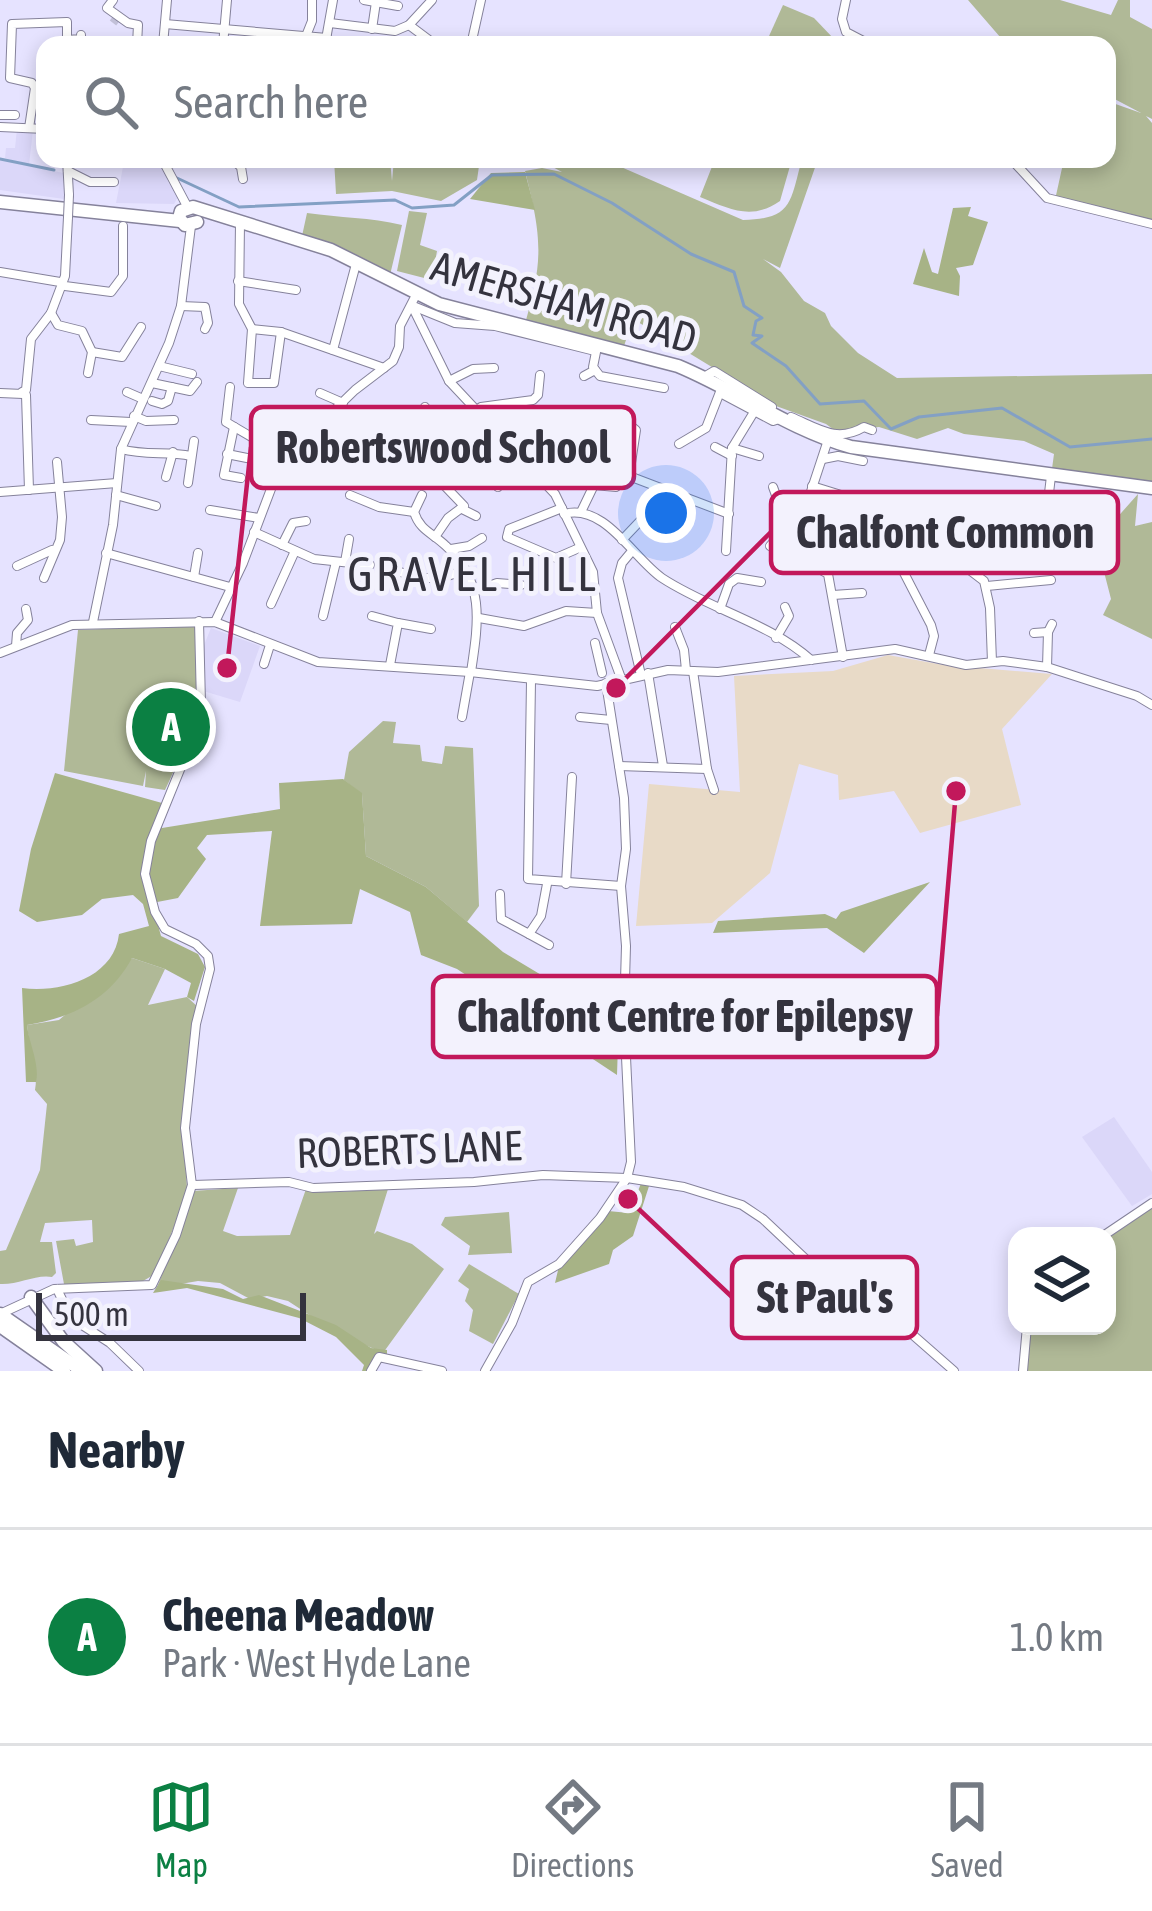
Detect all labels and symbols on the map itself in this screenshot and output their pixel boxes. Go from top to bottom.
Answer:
street label: AMERSHAM ROAD [426,241,702,363]
callout: Robertswood School [251,407,634,488]
text: Robertswood School [276,421,612,473]
your location [636,483,696,543]
callout: Chalfont Common [771,492,1118,573]
text: Chalfont Common [796,506,1094,558]
district label: GRAVEL HILL [347,546,599,601]
pin: A [132,682,210,772]
callout: Chalfont Centre for Epilepsy [433,976,937,1057]
text: Chalfont Centre for Epilepsy [457,990,914,1042]
street label: ROBERTS LANE [296,1121,522,1177]
callout: St Paul's [732,1257,917,1338]
text: St Paul's [756,1271,894,1323]
scale bar [36,1287,306,1340]

